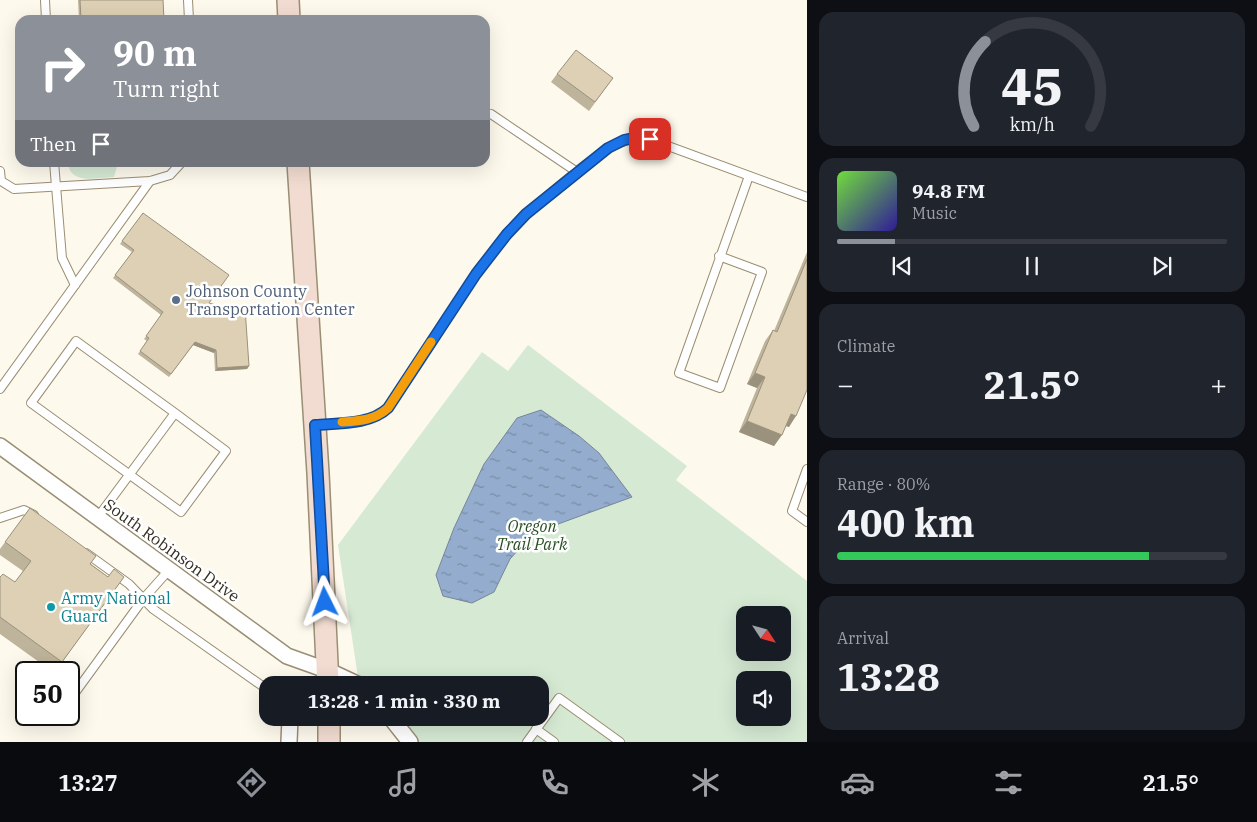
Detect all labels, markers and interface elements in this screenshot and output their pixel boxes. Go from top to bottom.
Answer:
text: 90 m [113,30,197,76]
icon: right [30,35,95,100]
text: 45 [1001,52,1063,119]
text: Turn right [113,74,220,103]
text: km/h [1009,113,1055,136]
pin [629,118,671,160]
icon: arrive [636,125,664,153]
icon: arrive [87,130,115,158]
text: Then [30,132,77,156]
text: 94.8 FM [912,179,985,203]
text: Music [912,203,957,223]
icon: previous [888,252,916,280]
icon: pause [1018,252,1046,280]
icon: next [1148,252,1176,280]
place label: Johnson County Transportation Center [186,281,355,319]
marker: Johnson County Transportation Center [170,294,182,306]
text: Climate [837,336,895,356]
text: 21.5° [984,360,1080,409]
text: − [837,366,854,403]
text: + [1210,366,1227,403]
text: Range · 80% [837,474,930,494]
street label: South Robinson Drive [100,494,244,606]
text: 400 km [837,498,975,547]
park label: Oregon Trail Park [497,516,568,554]
position arrow [298,575,350,627]
place label: Army National Guard [61,588,171,626]
marker: Army National Guard [45,601,57,613]
north arrow [736,606,791,661]
map controls [736,606,791,726]
text: Arrival [837,628,889,648]
text: 13:28 [837,652,940,701]
speed limit sign: 50 [15,661,80,726]
button: sound [736,671,791,726]
text: 13:28 · 1 min · 330 m [308,689,500,713]
icon: directions [234,765,269,800]
icon: music [386,765,421,800]
icon: phone [537,765,572,800]
icon: climate [688,765,723,800]
icon: car [840,765,875,800]
icon: filters [991,765,1026,800]
text: 13:27 [58,768,118,797]
text: 21.5° [1143,768,1199,797]

